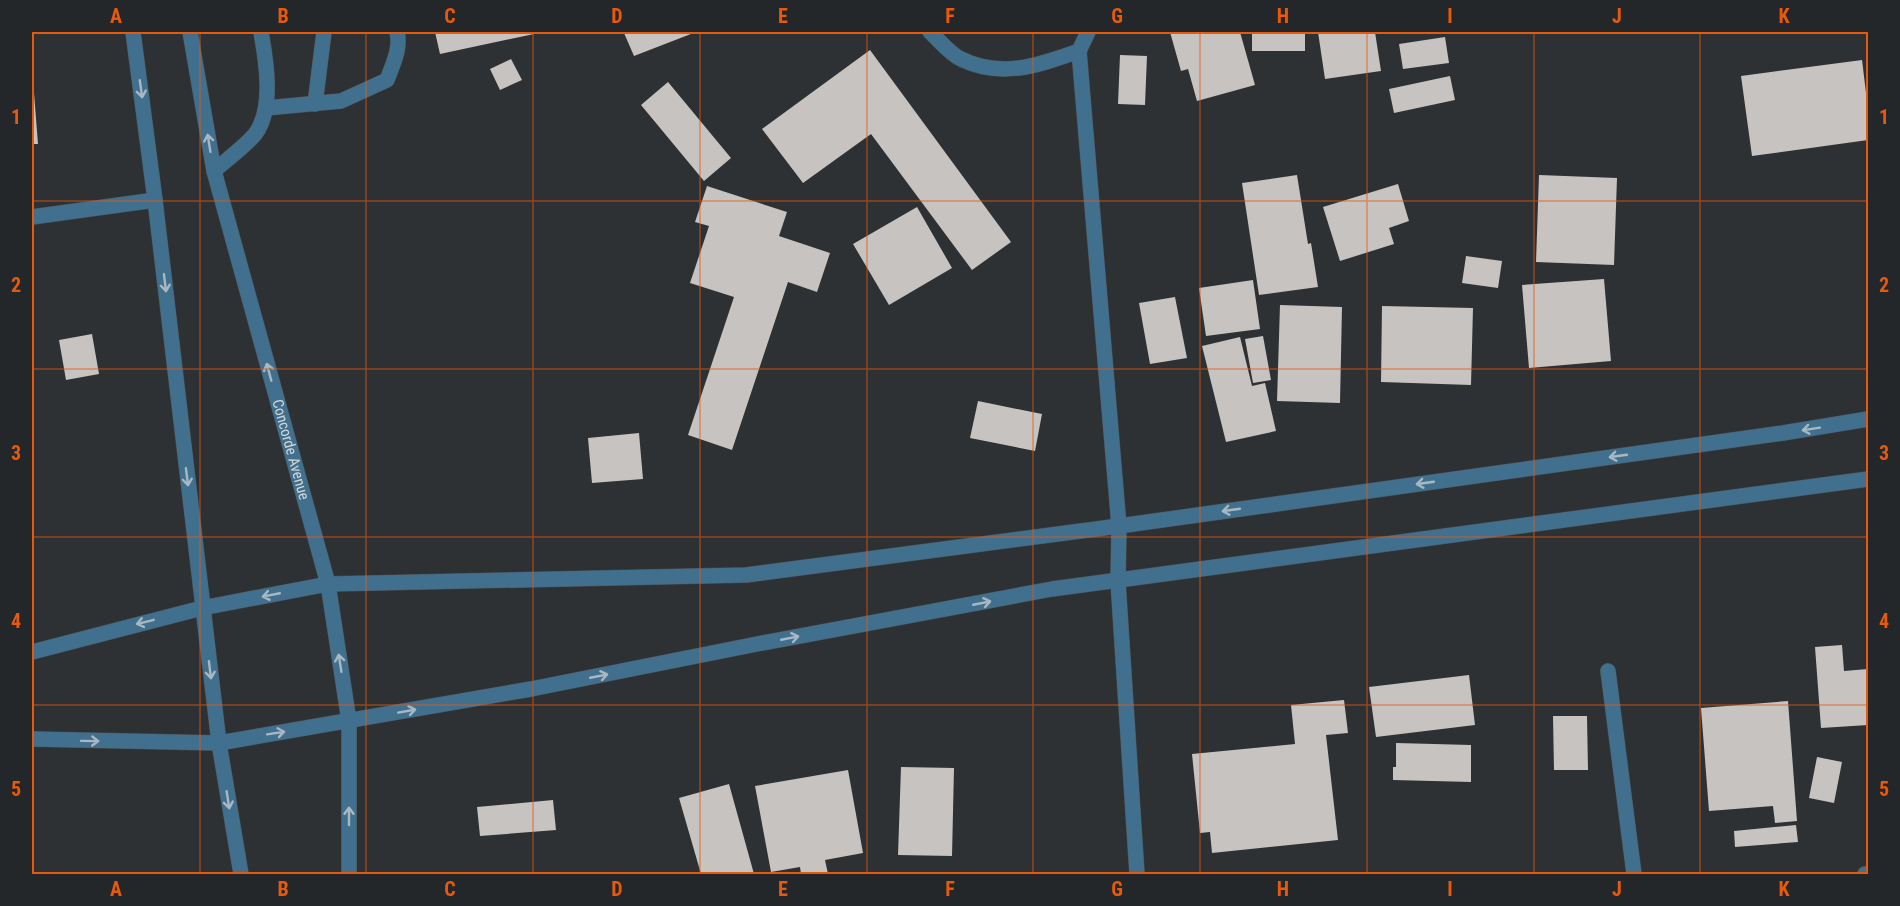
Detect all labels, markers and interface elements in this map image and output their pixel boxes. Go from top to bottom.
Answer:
text: A [110,4,122,28]
text: B [277,4,289,28]
text: C [444,4,456,28]
text: D [611,4,623,28]
text: E [778,4,788,28]
text: F [945,4,955,28]
text: G [1111,4,1123,28]
text: H [1277,4,1289,28]
text: I [1447,4,1453,28]
text: J [1612,4,1622,28]
text: K [1778,4,1790,28]
one-way arrow [135,79,146,99]
text: 1 [11,105,21,129]
text: 1 [1879,105,1889,129]
one-way arrow [203,134,214,153]
text: 2 [11,273,21,297]
one-way arrow [160,273,171,292]
text: 2 [1879,273,1889,297]
one-way arrow [263,363,274,382]
street label: Concorde Avenue [268,397,313,502]
one-way arrow [1801,423,1821,434]
text: 3 [11,441,21,465]
text: 3 [1879,441,1889,465]
one-way arrow [1608,451,1628,462]
one-way arrow [182,466,193,486]
one-way arrow [1415,478,1435,489]
one-way arrow [1222,505,1242,516]
one-way arrow [261,590,281,601]
one-way arrow [971,597,991,608]
text: 4 [11,609,21,633]
text: 4 [1879,609,1889,633]
one-way arrow [136,616,155,628]
one-way arrow [780,632,799,643]
one-way arrow [335,654,346,673]
one-way arrow [205,660,216,680]
one-way arrow [588,670,608,681]
one-way arrow [397,705,416,716]
one-way arrow [266,727,286,738]
one-way arrow [79,735,99,747]
text: 5 [11,777,21,801]
text: 5 [1879,777,1889,801]
one-way arrow [223,790,234,810]
one-way arrow [343,807,355,827]
text: A [110,877,122,901]
text: B [277,877,289,901]
text: C [444,877,456,901]
text: D [611,877,623,901]
text: E [778,877,788,901]
text: F [945,877,955,901]
text: G [1111,877,1123,901]
text: H [1277,877,1289,901]
text: I [1447,877,1453,901]
text: J [1612,877,1622,901]
text: K [1778,877,1790,901]

